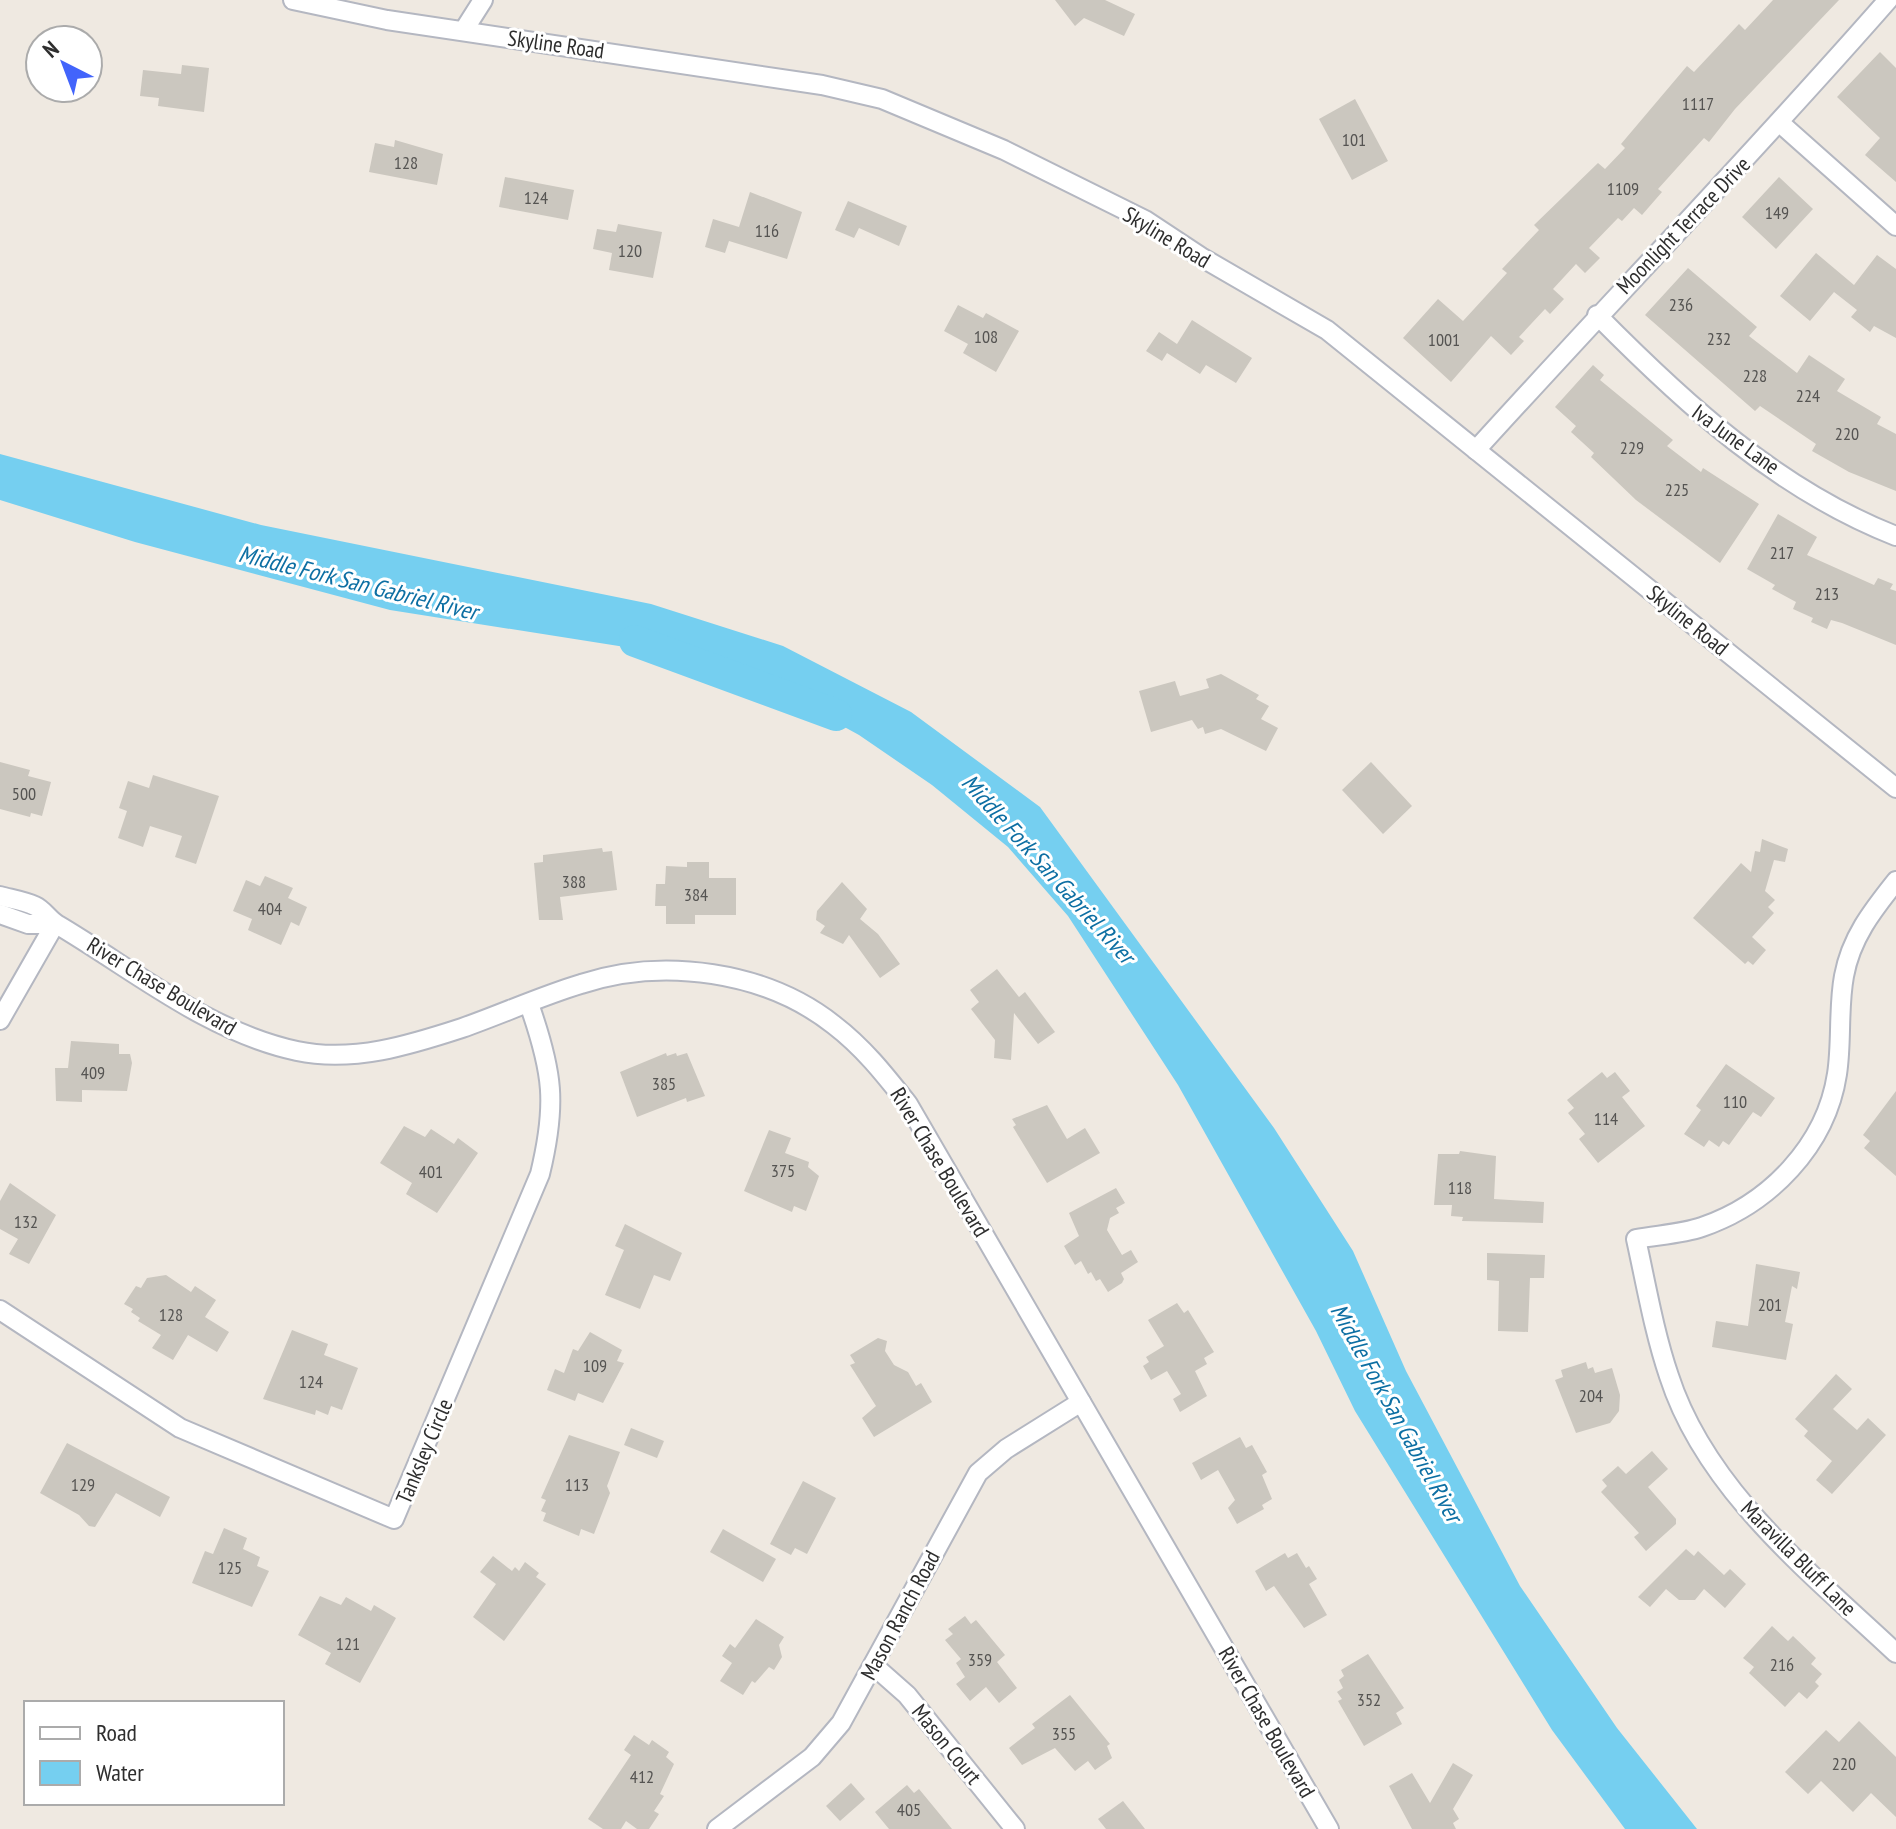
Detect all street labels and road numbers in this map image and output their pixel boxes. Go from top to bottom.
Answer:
street label: Skyline Road [506,23,606,65]
street label: Moonlight Terrace Drive [1610,150,1756,300]
street label: Skyline Road [1118,200,1216,274]
street label: Iva June Lane [1687,398,1785,480]
street label: Skyline Road [1641,579,1735,661]
street label: River Chase Boulevard [82,930,242,1042]
street label: River Chase Boulevard [884,1082,996,1242]
street label: Tanksley Circle [389,1394,459,1508]
street label: Maravilla Bluff Lane [1735,1494,1863,1622]
street label: Mason Ranch Road [854,1545,946,1685]
street label: River Chase Boulevard [1212,1642,1322,1802]
street label: Mason Court [906,1698,988,1790]

